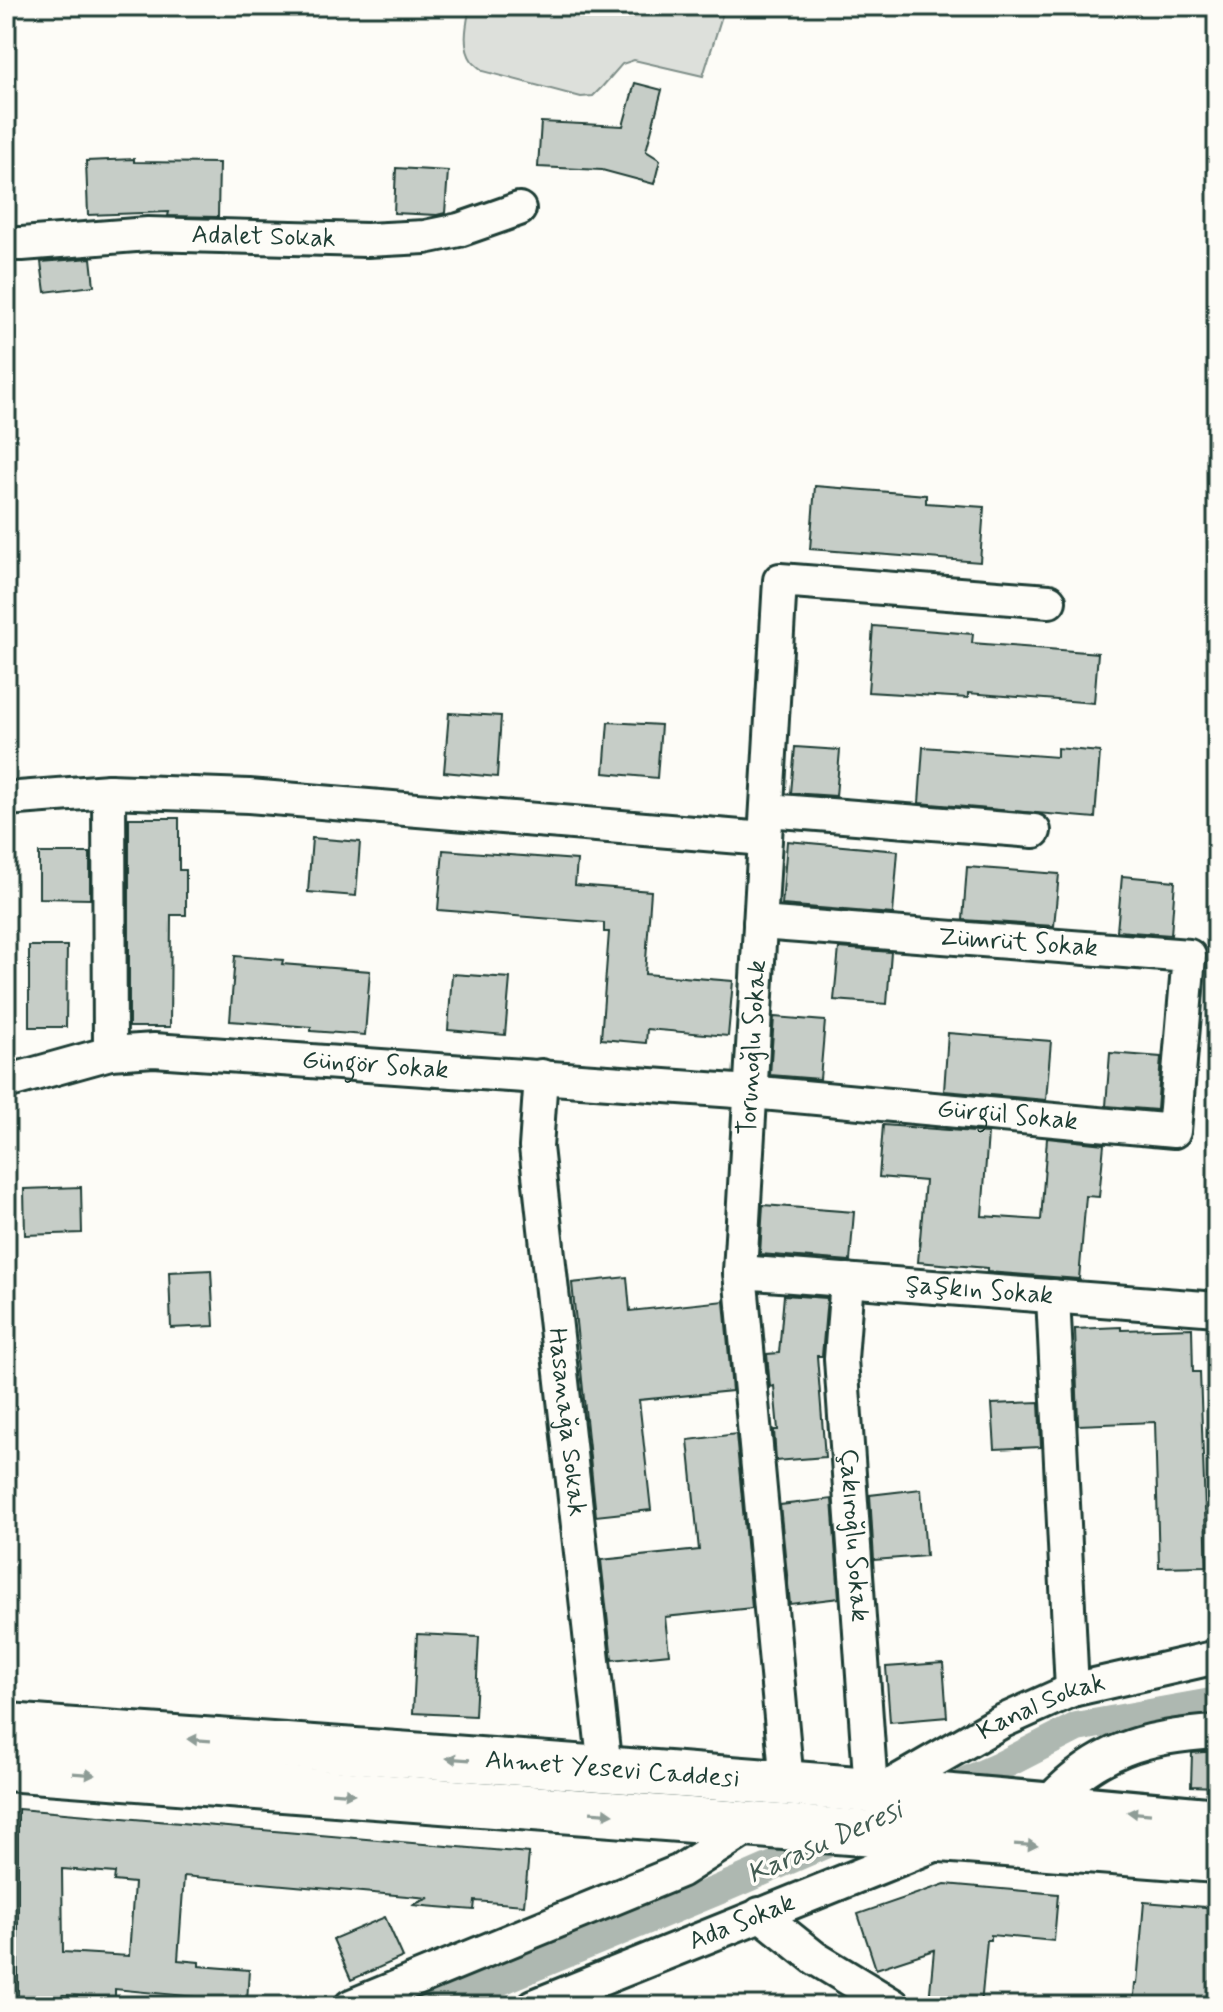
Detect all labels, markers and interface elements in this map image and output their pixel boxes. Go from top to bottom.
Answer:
street label: Adalet Sokak [191,218,336,256]
street label: Zümrüt Sokak [937,920,1099,966]
street label: Torunoğlu Sokak [731,959,775,1136]
street label: Güngör Sokak [301,1043,450,1088]
street label: Gürgül Sokak [936,1092,1079,1139]
street label: Şaşkın Sokak [904,1268,1055,1313]
street label: Hasanağa Sokak [539,1326,594,1518]
street label: Çakıroğlu Sokak [830,1448,876,1623]
street label: Kanal Sokak [971,1666,1109,1749]
one-way arrow [186,1733,211,1746]
street label: Ahmet Yesevi Caddesi [484,1743,741,1797]
one-way arrow [445,1752,470,1765]
one-way arrow [72,1767,97,1780]
one-way arrow [331,1787,356,1800]
water label: Karasu Deresi [742,1791,912,1894]
one-way arrow [590,1807,615,1820]
one-way arrow [1126,1807,1151,1820]
one-way arrow [1014,1839,1039,1852]
street label: Ada Sokak [684,1886,800,1959]

